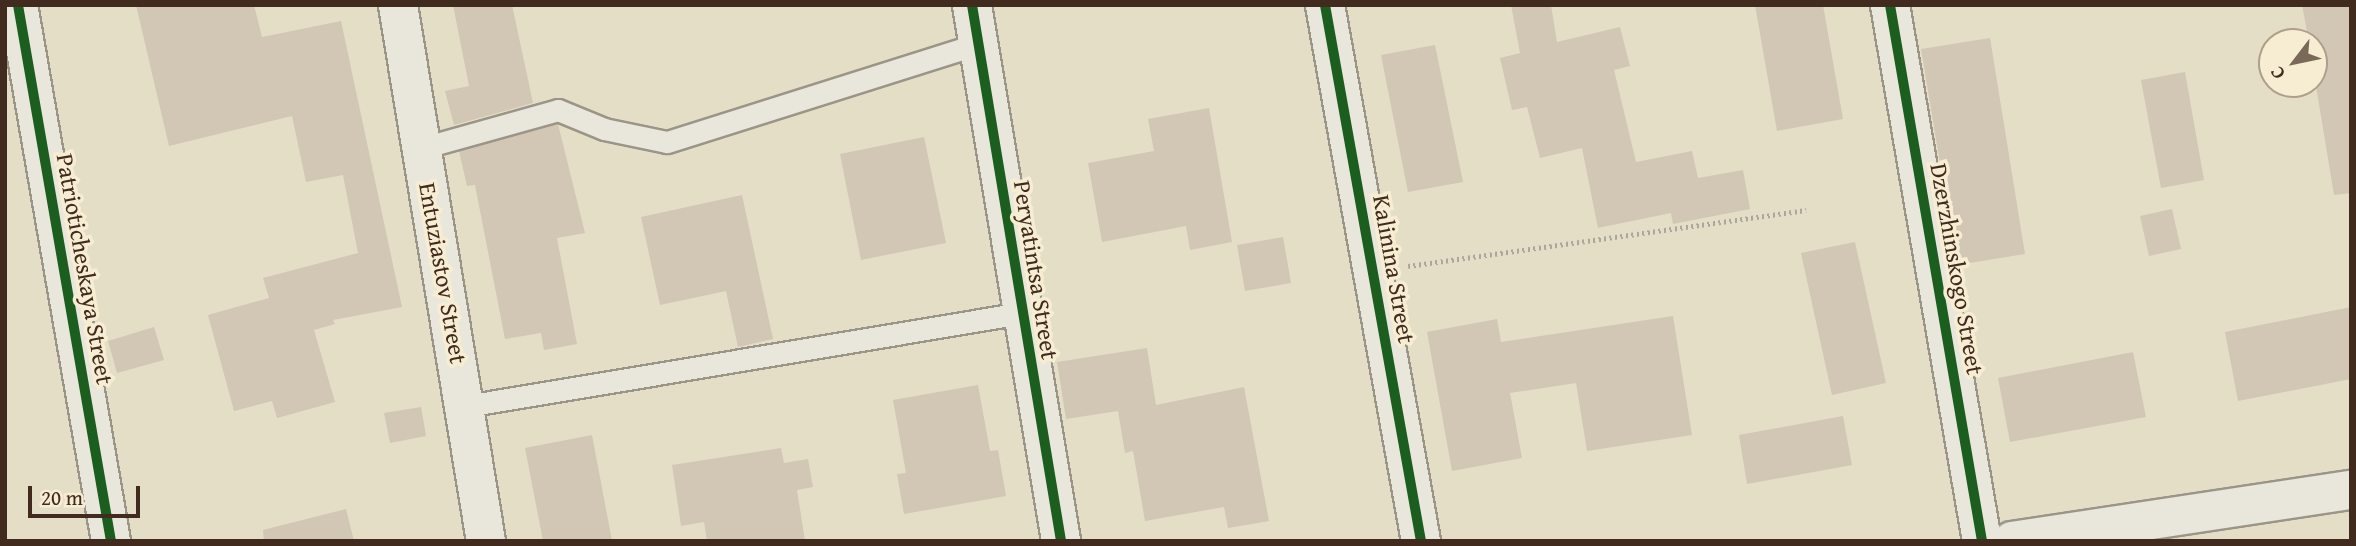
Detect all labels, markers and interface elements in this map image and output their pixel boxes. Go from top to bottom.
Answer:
north arrow [2258,28,2328,98]
text: С [2262,61,2292,85]
street label: Patrioticheskaya Street [51,151,119,387]
street label: Dzerzhinskogo Street [1924,161,1990,377]
street label: Peryatintsa Street [1008,178,1064,362]
street label: Entuziastov Street [413,180,473,366]
street label: Kalinina Street [1367,193,1421,345]
scale bar [32,472,144,516]
text: 20 m [41,482,83,513]

